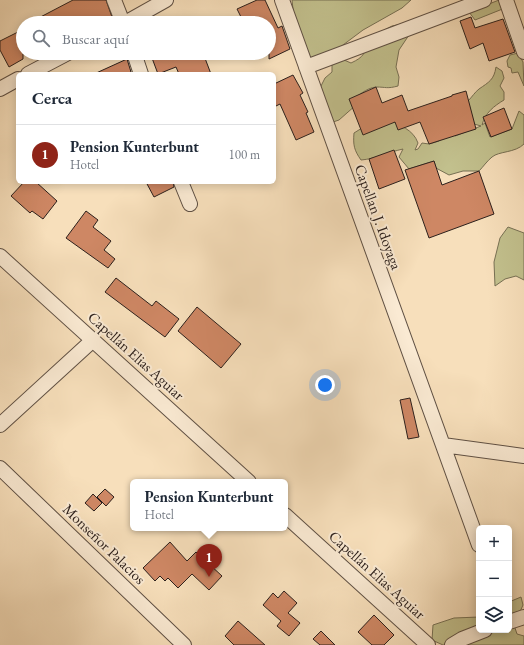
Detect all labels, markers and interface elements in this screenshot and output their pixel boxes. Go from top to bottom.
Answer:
search box [16,16,276,60]
icon: search [30,27,52,49]
text: Buscar aquí [62,29,129,48]
text: Cerca [32,87,72,109]
text: Pension Kunterbunt [70,137,199,156]
text: 1 [42,146,48,163]
text: 100 m [229,146,260,163]
text: Hotel [70,156,99,173]
street label: Capellan J. Idoyaga [351,162,406,272]
street label: Capellán Elias Aguiar [84,307,189,404]
your location [315,375,335,395]
popup [130,479,288,531]
text: Pension Kunterbunt [145,487,273,506]
street label: Monseñor Palacios [59,499,150,588]
text: Hotel [145,506,174,523]
map controls [476,525,512,633]
button: + [476,525,512,561]
street label: Capellán Elias Aguiar [325,526,430,623]
pin: 1 [196,544,222,577]
button: − [476,561,512,597]
button: layers [476,597,512,633]

